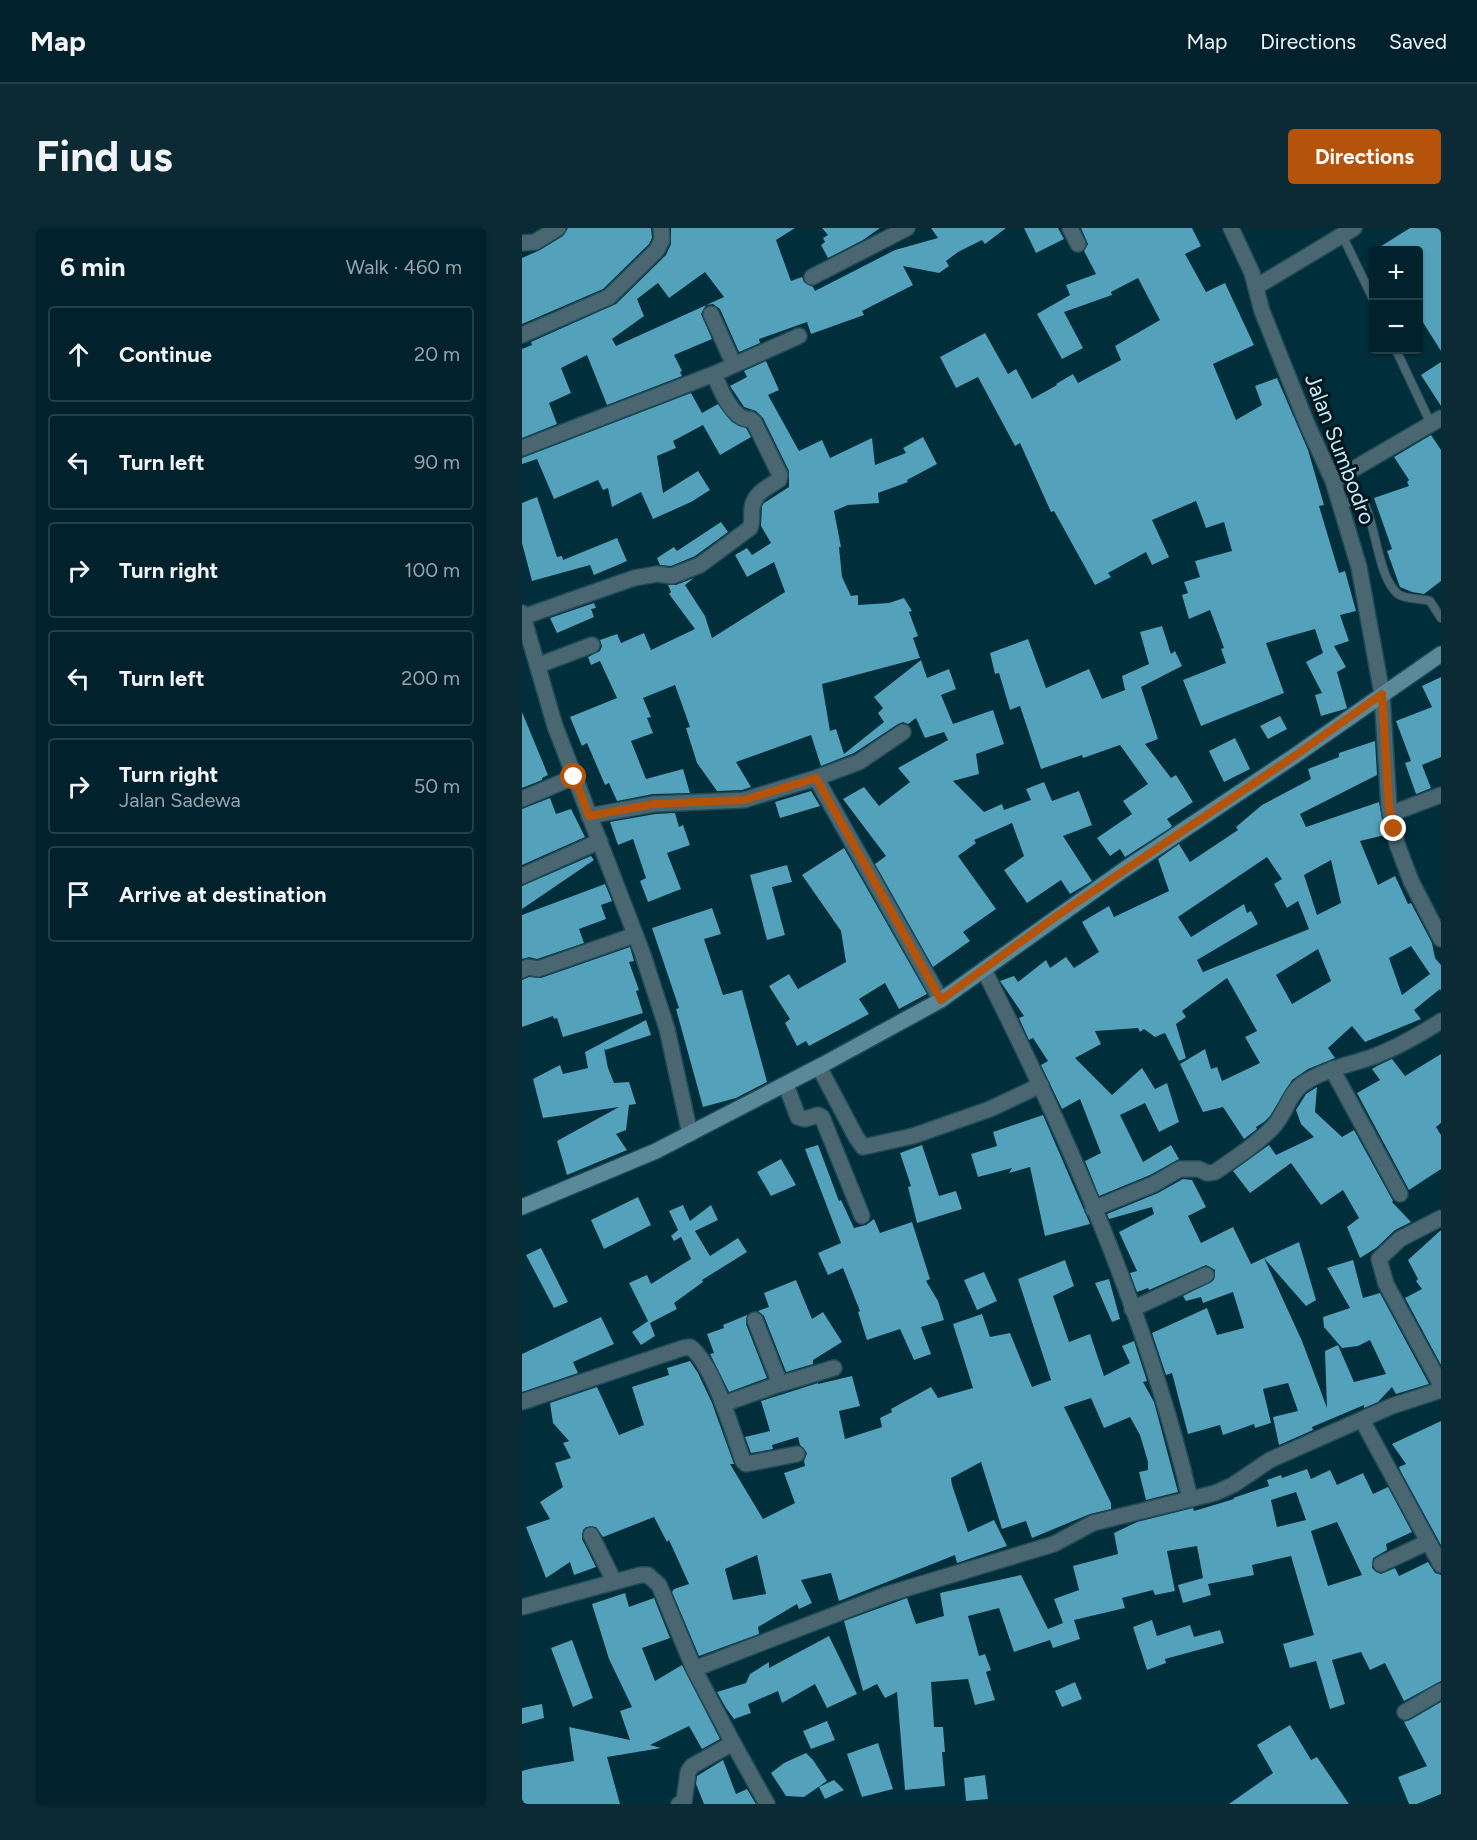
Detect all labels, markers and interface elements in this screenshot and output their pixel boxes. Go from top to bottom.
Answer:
text: Map [30,24,86,58]
text: Map [1186,29,1227,54]
text: Directions [1260,29,1356,54]
text: Saved [1389,29,1447,54]
button: Directions [1288,129,1441,184]
text: Find us [36,131,173,182]
map controls [1369,246,1423,354]
button: + [1369,246,1423,300]
text: 6 min [60,251,126,283]
text: Walk · 460 m [346,255,462,279]
button: − [1369,300,1423,354]
icon: ahead [62,338,95,371]
text: Continue [119,341,212,368]
text: 20 m [414,342,460,366]
street label: Jalan Sumbodro [1299,370,1381,528]
icon: left [62,446,95,479]
text: Turn left [119,449,205,476]
text: 90 m [414,450,460,474]
icon: right [62,554,95,587]
text: Turn right [119,557,218,584]
text: 100 m [404,558,460,582]
icon: left [62,662,95,695]
text: Turn left [119,665,205,692]
text: 200 m [401,666,460,690]
text: Turn right [119,761,218,788]
route start [560,763,586,789]
icon: right [62,770,95,803]
text: 50 m [414,774,460,798]
text: Jalan Sadewa [119,788,241,812]
route end [1380,815,1406,841]
icon: arrive [62,878,95,911]
text: Arrive at destination [119,881,327,908]

